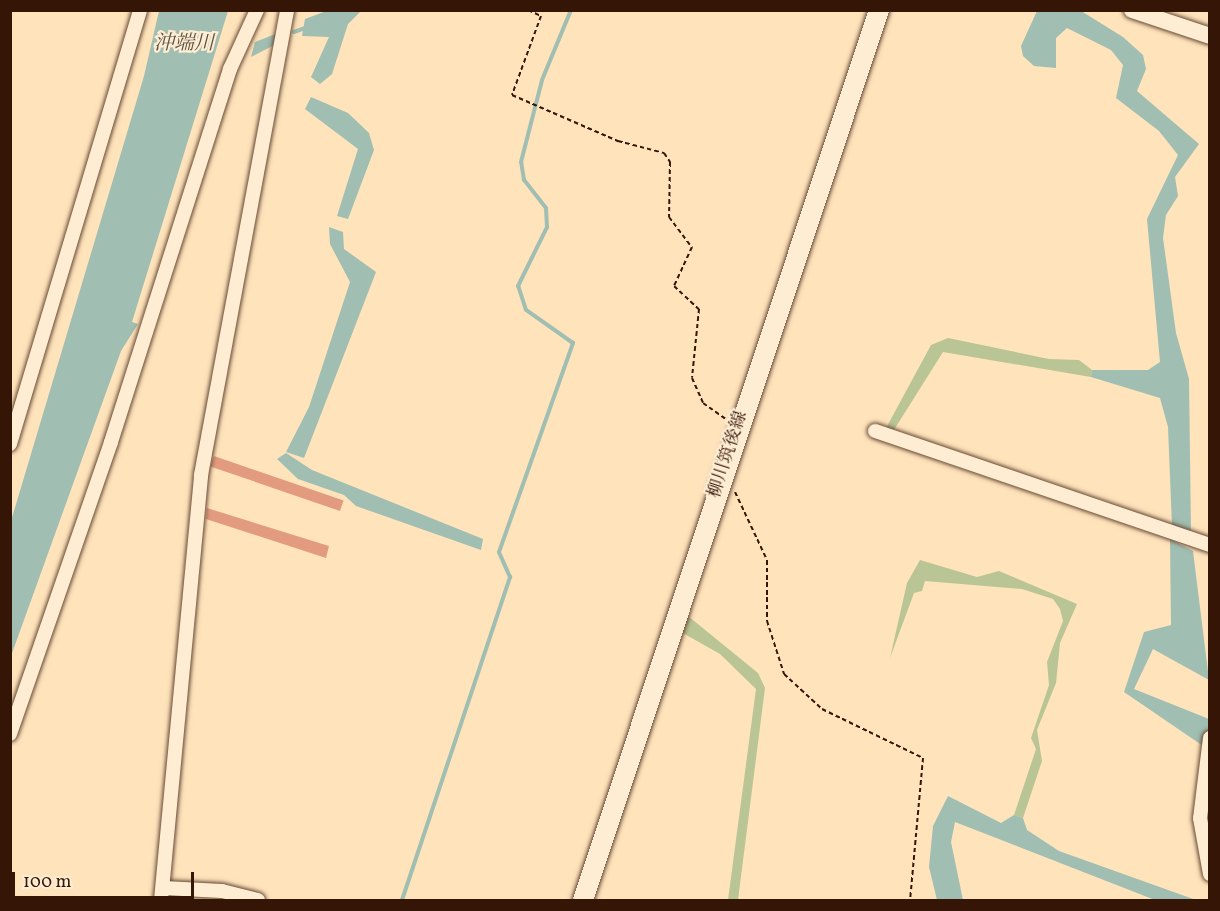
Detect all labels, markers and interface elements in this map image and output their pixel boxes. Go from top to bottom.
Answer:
water label: 沖端川 [154,32,214,56]
street label: 柳川筑後線 [705,409,753,501]
scale bar [15,860,196,898]
text: 100 m [23,870,72,895]

